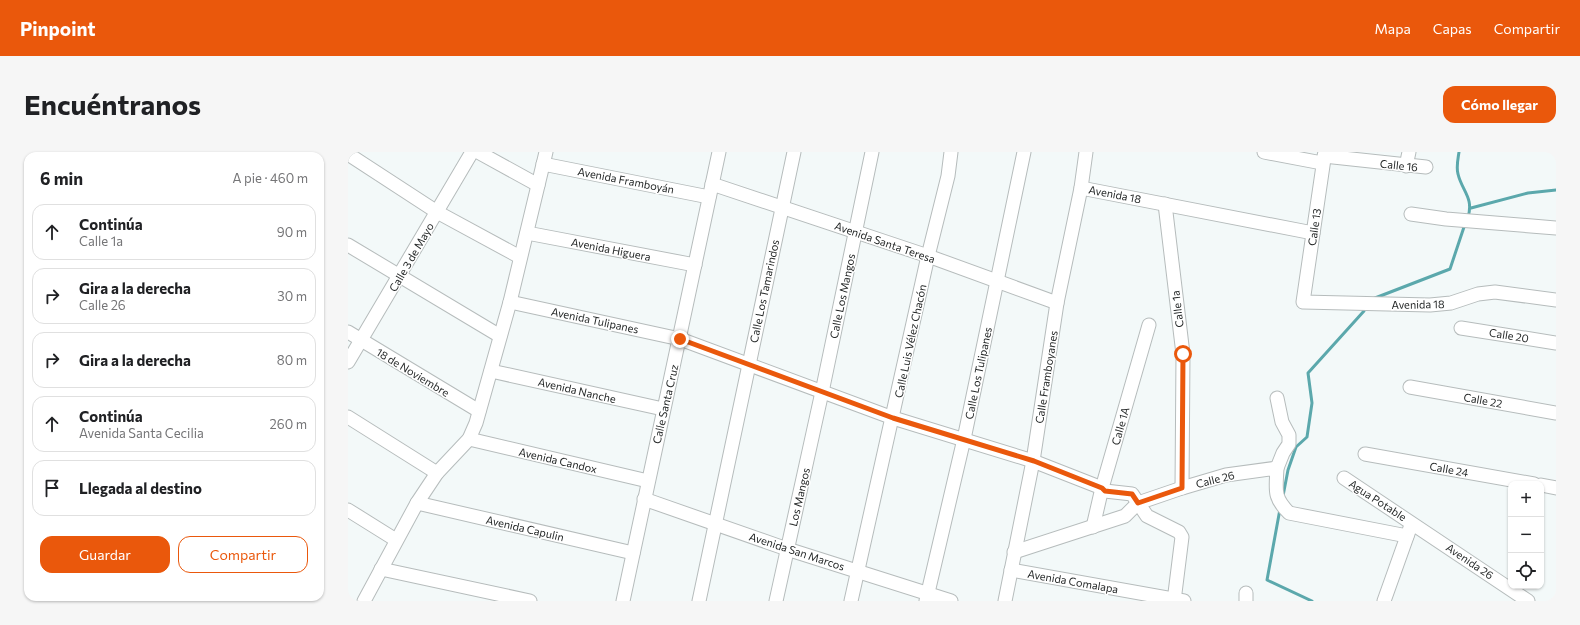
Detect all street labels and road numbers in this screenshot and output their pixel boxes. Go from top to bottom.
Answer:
street label: Calle 16 [1379,157,1419,173]
street label: Avenida Framboyán [577,164,675,196]
street label: Avenida 18 [1088,183,1143,206]
street label: Calle 13 [1305,207,1323,247]
street label: Avenida Santa Teresa [833,219,937,265]
street label: Calle 3 de Mayo [386,220,436,294]
street label: Avenida Higuera [570,235,652,263]
street label: Calle Los Tamarindos [747,238,781,344]
street label: Calle Los Mangos [827,252,857,340]
street label: Calle Luis Vélez Chacón [892,283,928,399]
street label: Calle 1a [1168,290,1186,328]
street label: Avenida 18 [1391,297,1445,311]
street label: Avenida Tulipanes [550,304,640,336]
street label: Calle 20 [1488,325,1530,345]
street label: Calle Los Tulipanes [962,326,994,420]
street label: Calle Framboyanes [1032,330,1060,424]
street label: 18 de Noviembre [374,345,452,399]
street label: Calle Santa Cruz [650,362,681,445]
street label: Avenida Nanche [537,375,617,405]
street label: Calle 22 [1463,390,1503,410]
street label: Calle 1A [1108,405,1132,447]
street label: Avenida Candox [518,445,599,475]
street label: Calle 24 [1429,459,1470,479]
street label: Los Mangos [786,466,812,528]
street label: Calle 26 [1194,468,1236,490]
street label: Agua Potable [1347,477,1409,523]
street label: Avenida Capulin [485,513,565,543]
street label: Avenida San Marcos [748,529,846,573]
street label: Avenida 26 [1444,540,1496,582]
street label: Avenida Comalapa [1027,567,1119,595]

